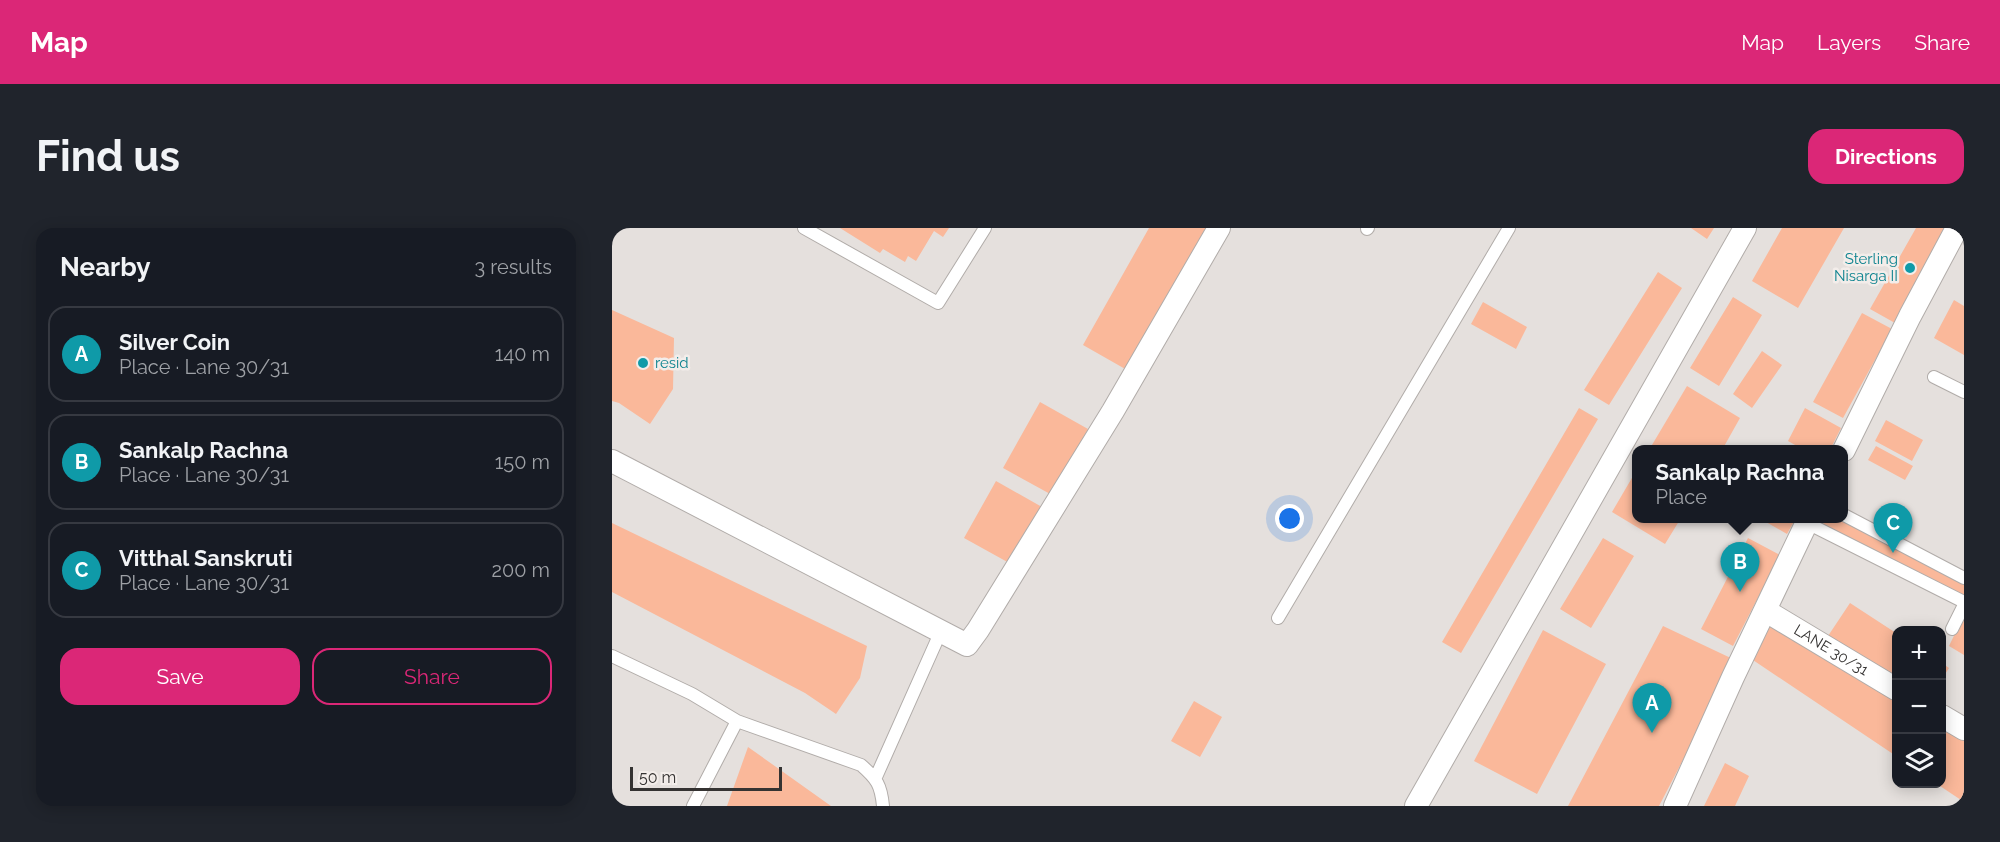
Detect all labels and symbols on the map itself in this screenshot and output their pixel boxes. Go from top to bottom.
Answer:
place label: Sterling Nisarga II [1834,250,1898,285]
marker: Sterling Nisarga II [1903,261,1917,275]
place label: resid [655,354,689,372]
marker: resid [636,356,650,370]
your location [1275,504,1304,533]
pin: C [1874,504,1912,553]
pin: B [1720,542,1760,592]
street label: LANE 30/31 [1791,621,1872,680]
pin: A [1632,684,1672,733]
scale bar [630,764,782,792]

